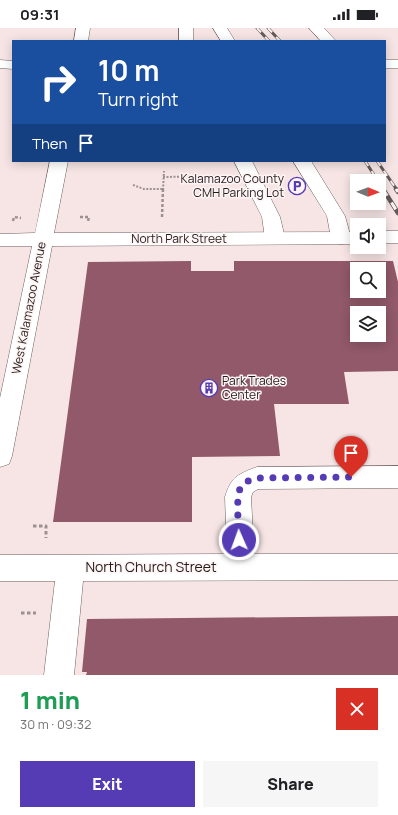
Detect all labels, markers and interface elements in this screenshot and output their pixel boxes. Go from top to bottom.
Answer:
text: 09:31 [20,4,60,25]
text: 10 m [98,51,159,89]
icon: right [32,56,84,108]
text: Turn right [98,87,179,111]
icon: arrive [75,132,97,154]
text: Then [32,133,67,154]
place label: Kalamazoo County CMH Parking Lot [181,170,285,201]
north arrow [350,174,386,210]
map controls [350,174,386,342]
parking icon: Kalamazoo County CMH Parking Lot [287,176,307,196]
button: sound [350,218,386,254]
street label: North Park Street [131,230,227,247]
street label: West Kalamazoo Avenue [7,240,50,376]
button: search [350,262,386,298]
button: layers [350,306,386,342]
place label: Park Trades Center [222,372,286,403]
building icon: Park Trades Center [199,378,219,398]
pin [334,436,368,477]
icon: arrive [340,442,362,464]
position arrow [218,519,260,561]
street label: North Church Street [85,557,217,576]
text: 1 min [20,683,80,716]
button: close [336,688,378,730]
text: 30 m · 09:32 [20,715,91,733]
button: Exit [20,761,195,807]
button: Share [203,761,378,807]

